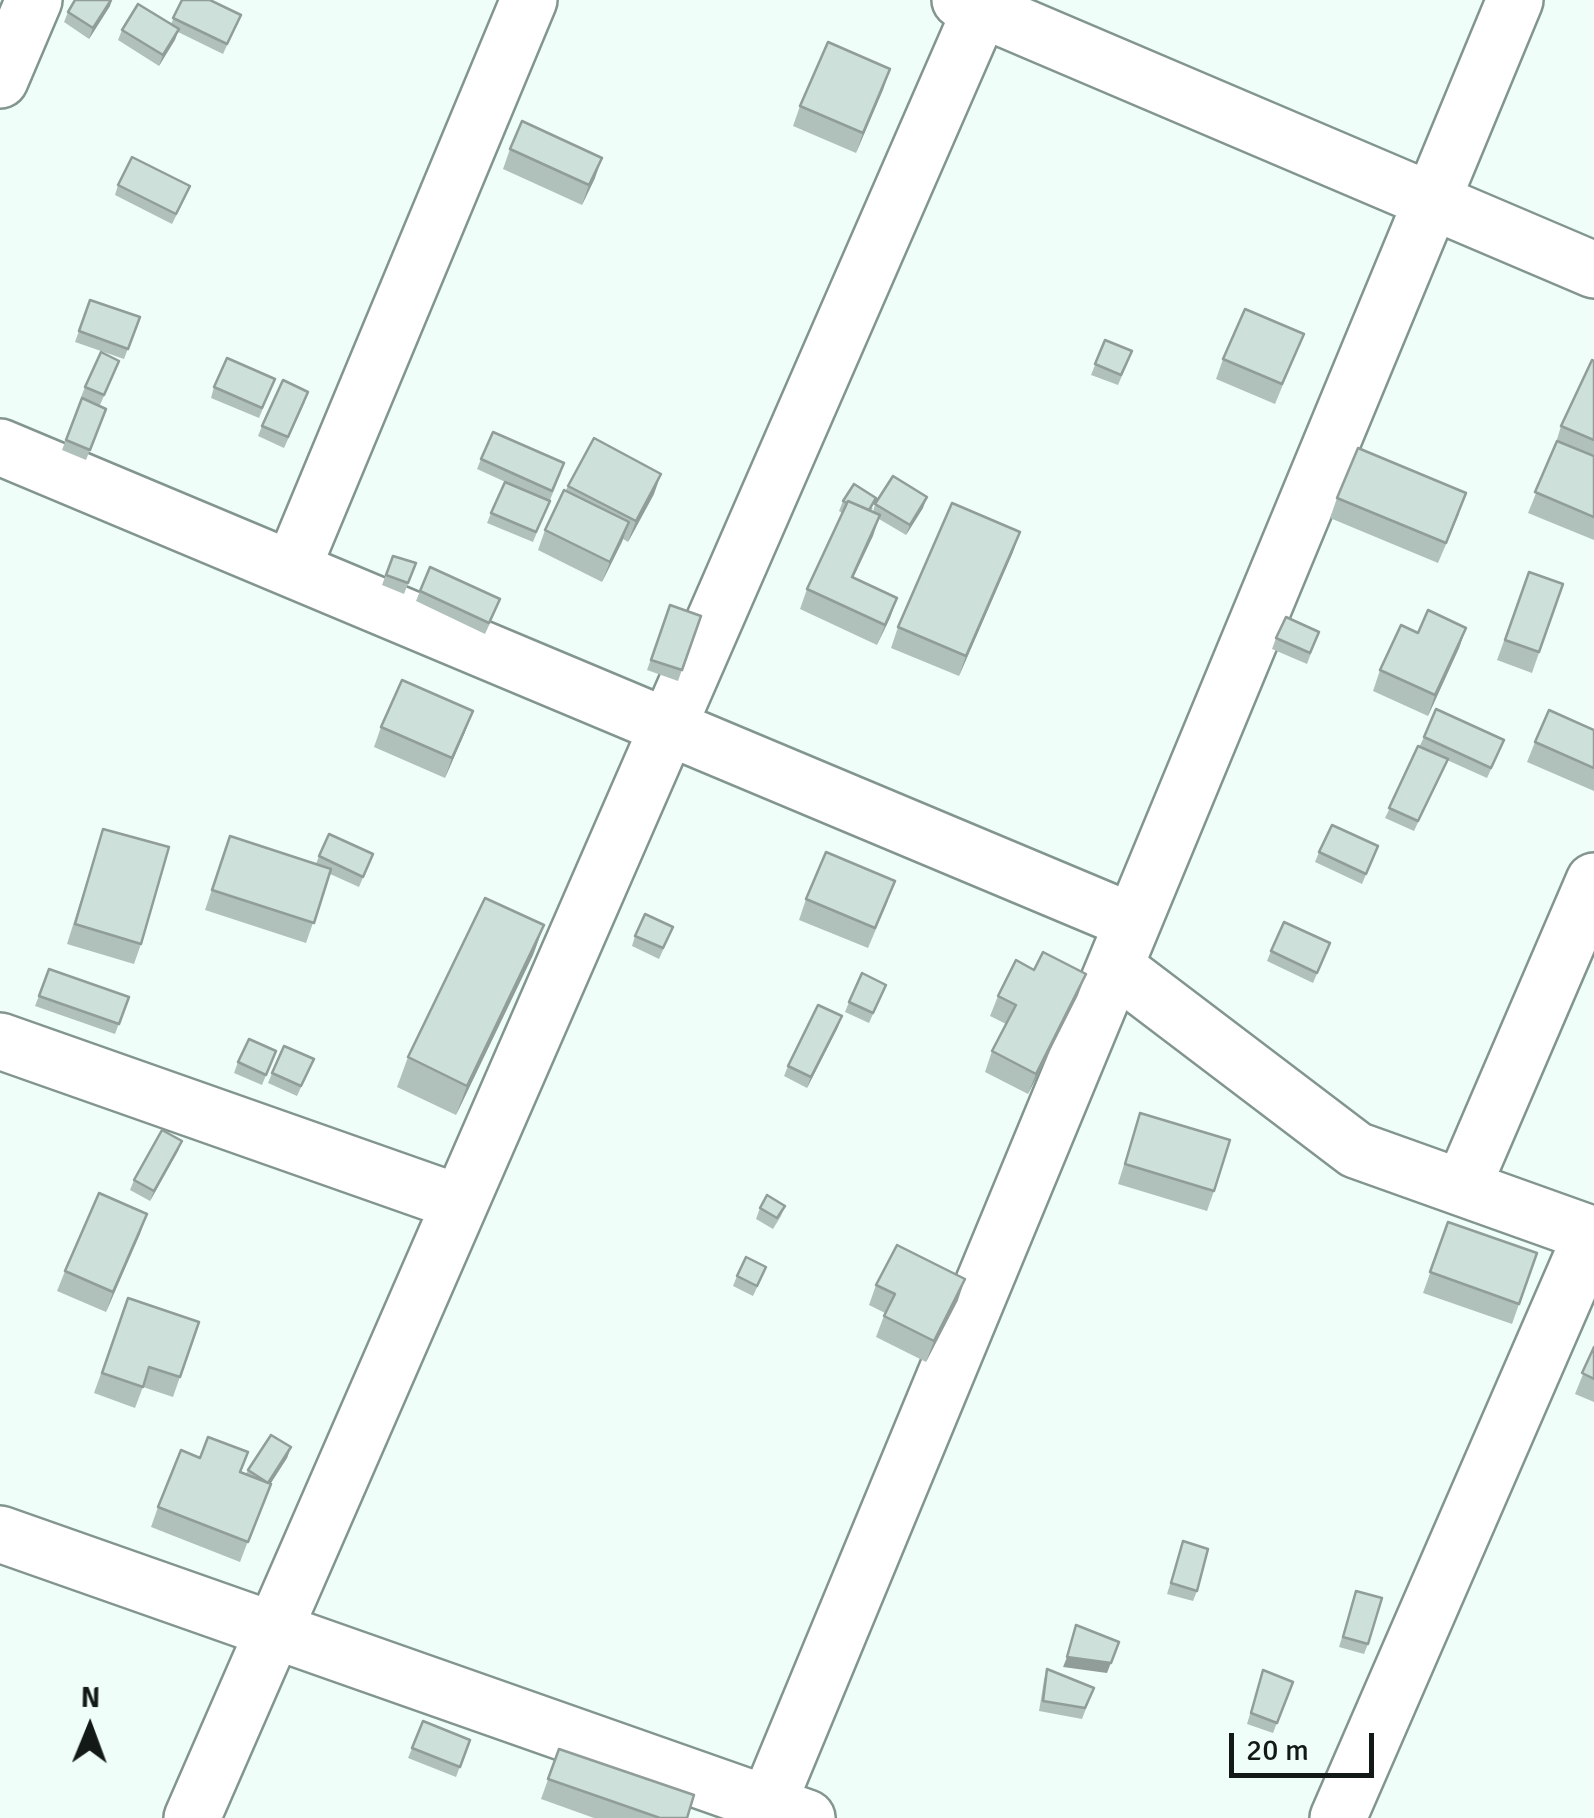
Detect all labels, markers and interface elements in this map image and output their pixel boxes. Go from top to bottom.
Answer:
north arrow [40,1678,140,1778]
text: N [80,1681,101,1715]
scale bar [1234,1713,1379,1775]
text: 20 m [1246,1732,1309,1769]

